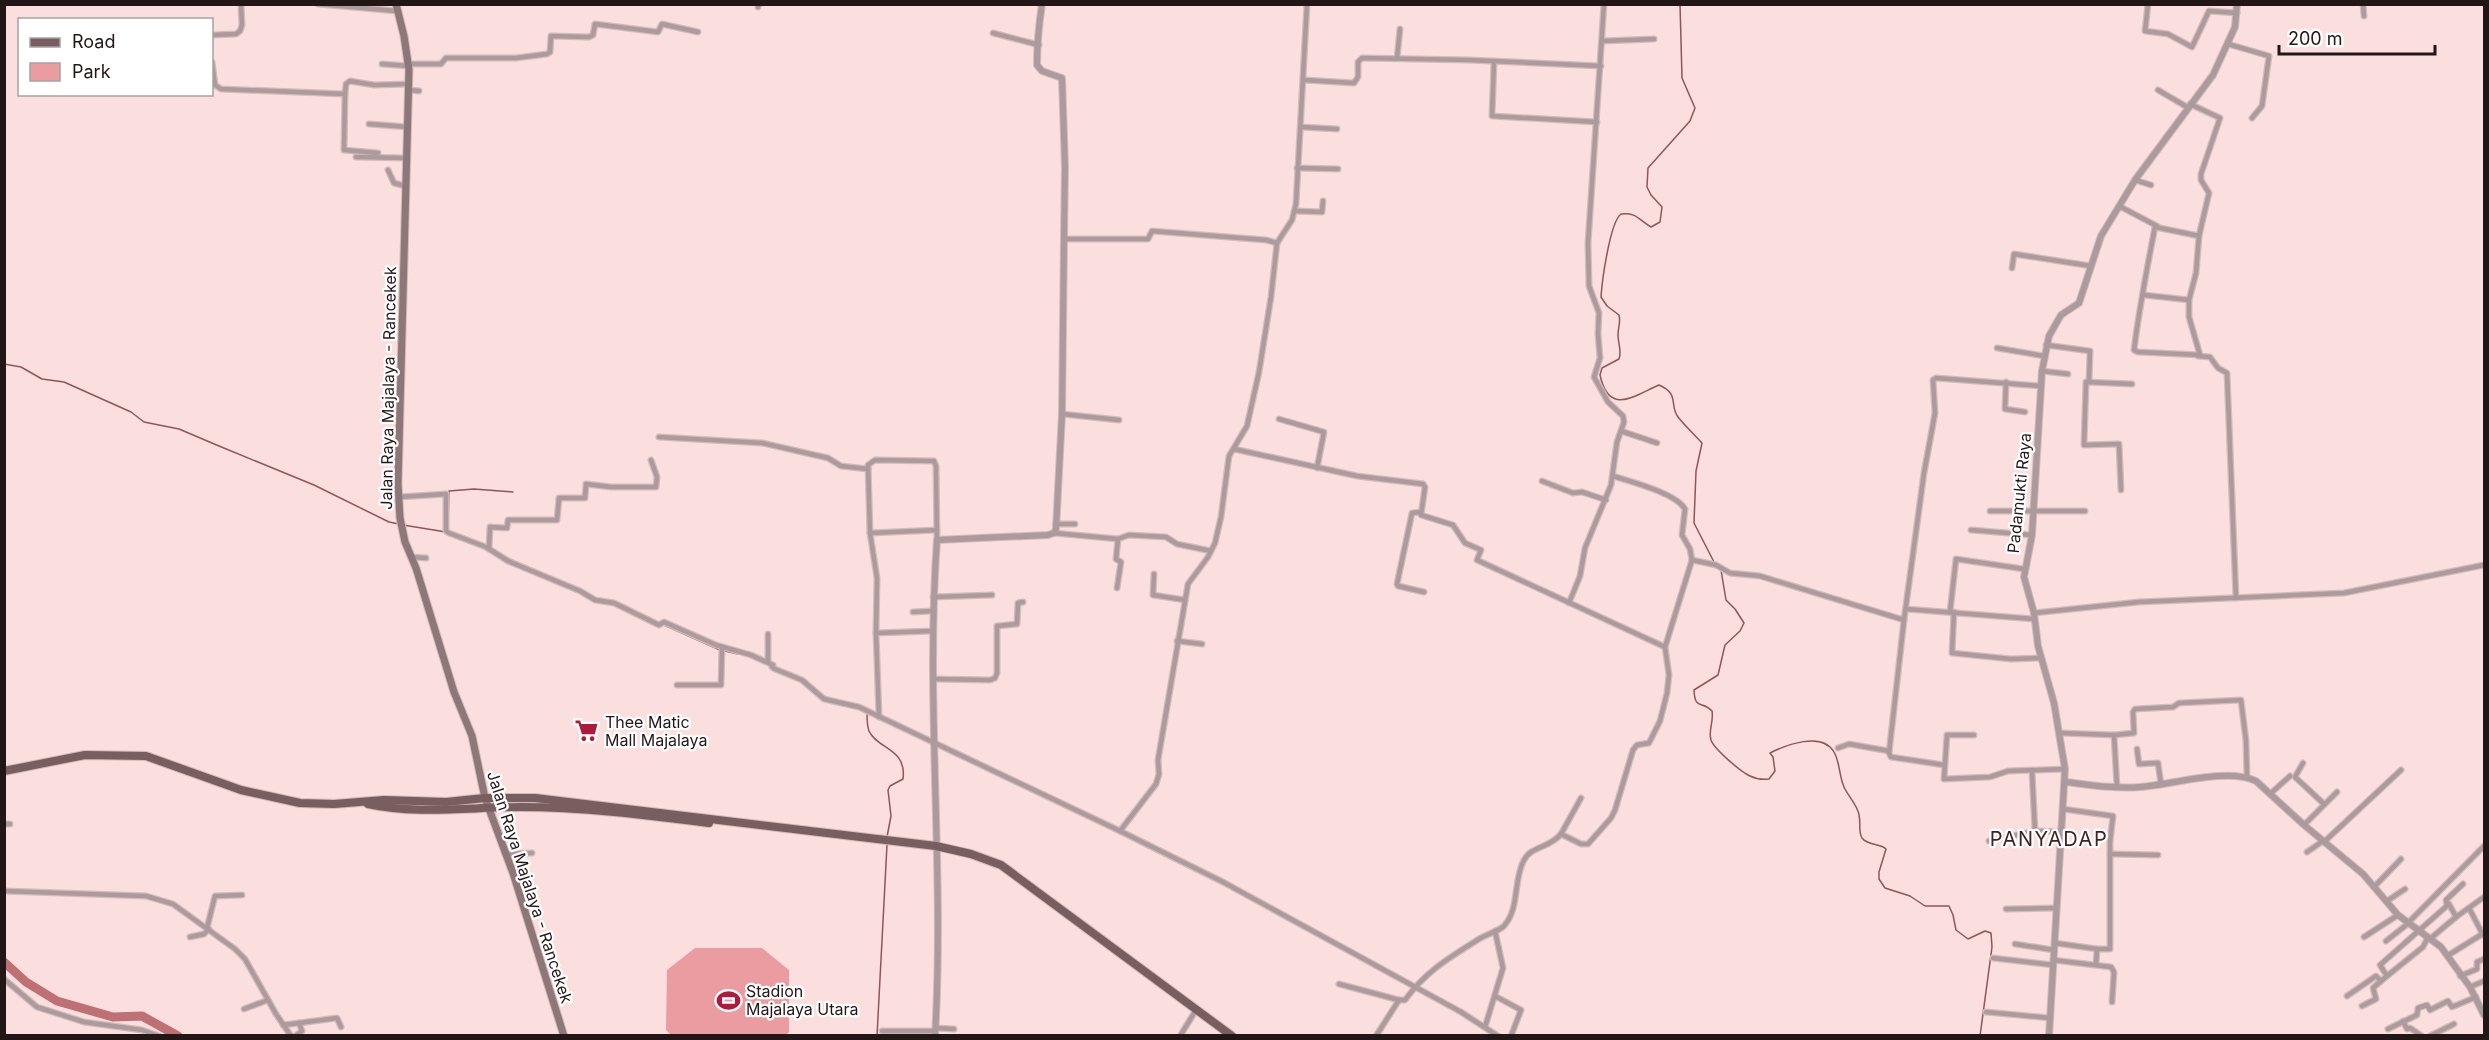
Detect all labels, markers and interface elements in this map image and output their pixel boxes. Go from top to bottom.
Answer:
legend [18,18,213,96]
scale bar [2279,18,2435,56]
text: 200 m [2288,28,2343,49]
text: Road [72,31,115,52]
text: Park [72,61,111,82]
street label: Jalan Raya Majalaya - Rancekek [376,266,400,510]
street label: Padamukti Raya [2003,432,2035,554]
place label: Thee Matic Mall Majalaya [605,712,708,750]
supermarket icon: Thee Matic Mall Majalaya [574,718,600,744]
street label: Jalan Raya Majalaya - Rancekek [483,768,577,1006]
district label: PANYADAP [1990,827,2108,851]
place label: Stadion Majalaya Utara [746,981,859,1019]
sports icon: Stadion Majalaya Utara [715,987,741,1013]

